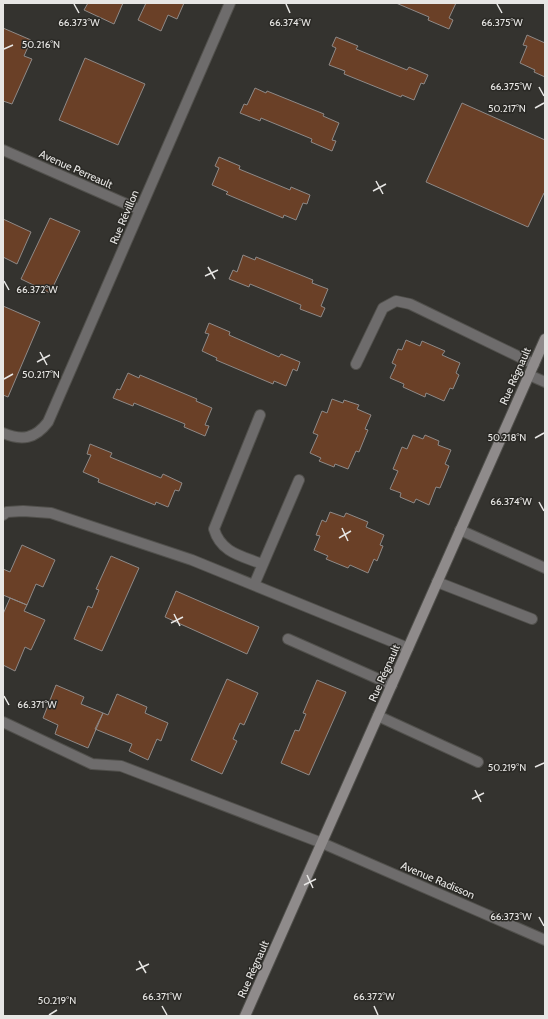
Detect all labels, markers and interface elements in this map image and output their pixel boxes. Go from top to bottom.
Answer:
text: 66.373°W [58,16,100,29]
text: 66.374°W [269,16,311,29]
text: 66.375°W [481,16,523,29]
text: 50.216°N [22,38,60,51]
text: 66.375°W [490,80,532,93]
text: 50.217°N [488,102,526,115]
street label: Avenue Perreault [37,147,115,192]
street label: Rue Révillon [106,188,142,246]
text: 66.372°W [16,283,58,296]
street label: Rue Régnault [496,345,534,407]
text: 50.217°N [22,368,60,381]
text: 50.218°N [488,431,526,444]
text: 66.374°W [490,495,532,508]
street label: Rue Régnault [365,642,403,704]
text: 66.371°W [17,698,57,711]
text: 50.219°N [488,761,526,774]
street label: Avenue Radisson [399,858,477,902]
text: 66.373°W [490,910,532,923]
street label: Rue Régnault [234,938,272,1000]
text: 66.371°W [142,990,182,1003]
text: 66.372°W [353,990,395,1003]
text: 50.219°N [38,994,76,1007]

